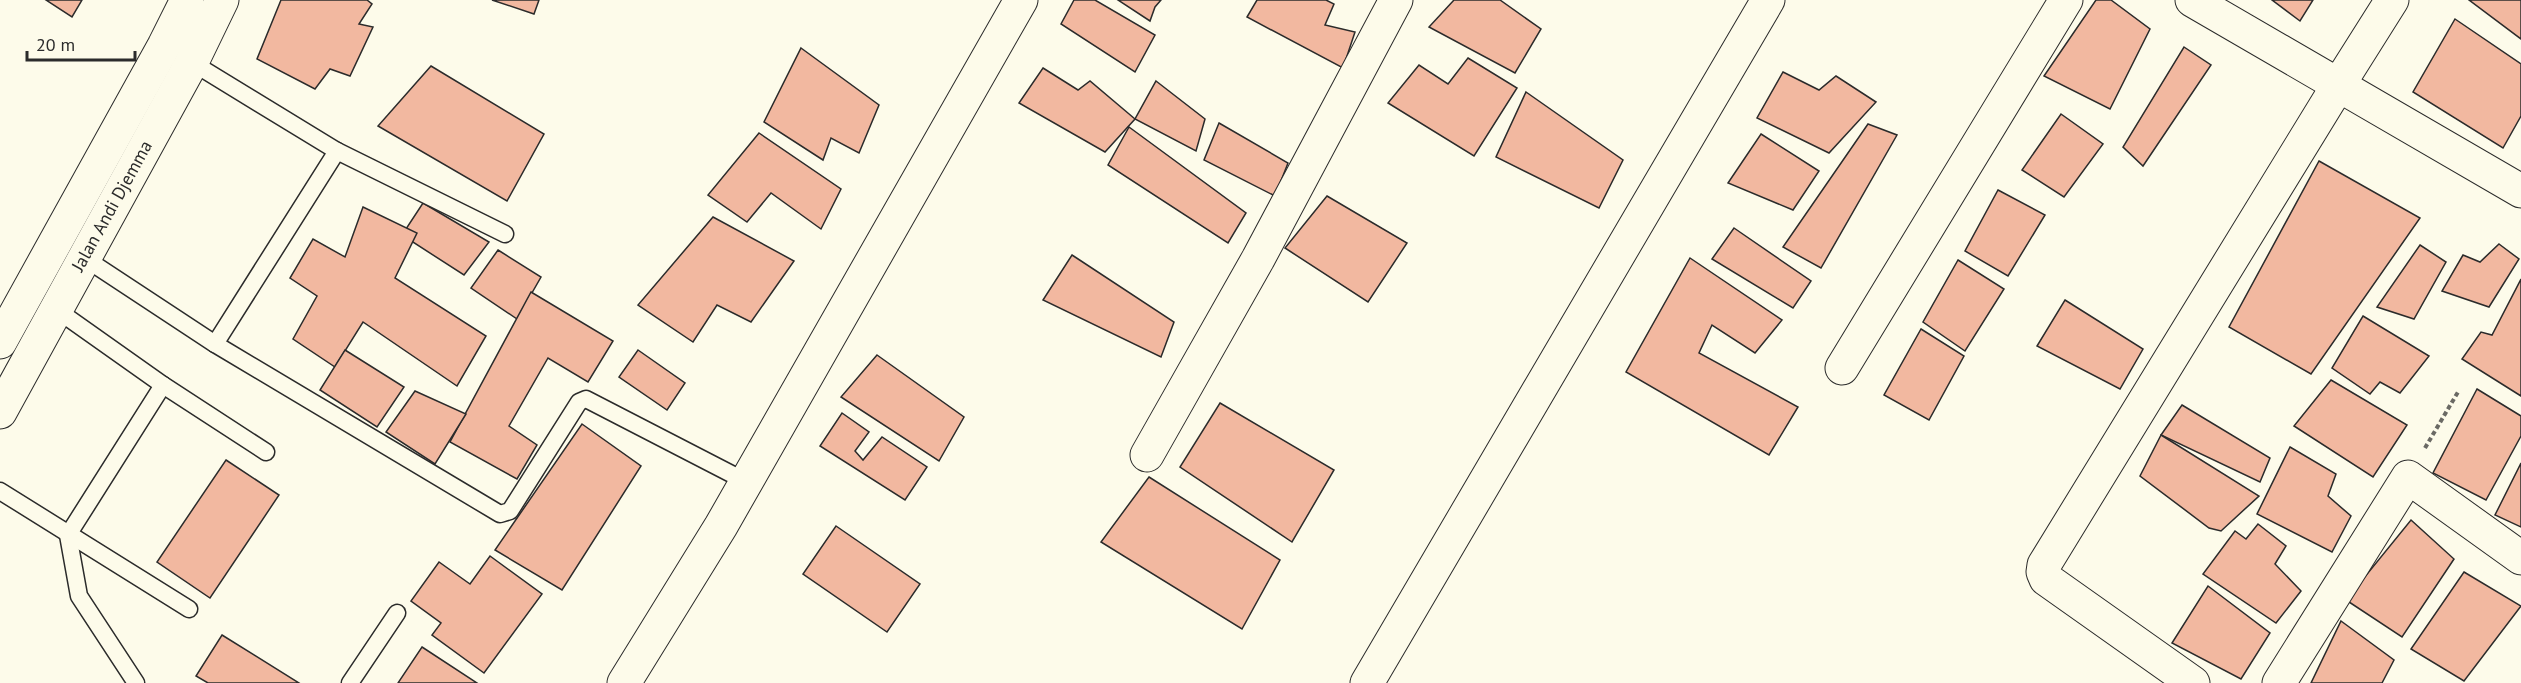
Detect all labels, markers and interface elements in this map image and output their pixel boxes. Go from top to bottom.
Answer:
scale bar [27,24,135,62]
text: 20 m [36,33,75,56]
street label: Jalan Andi Djemma [66,136,157,276]

